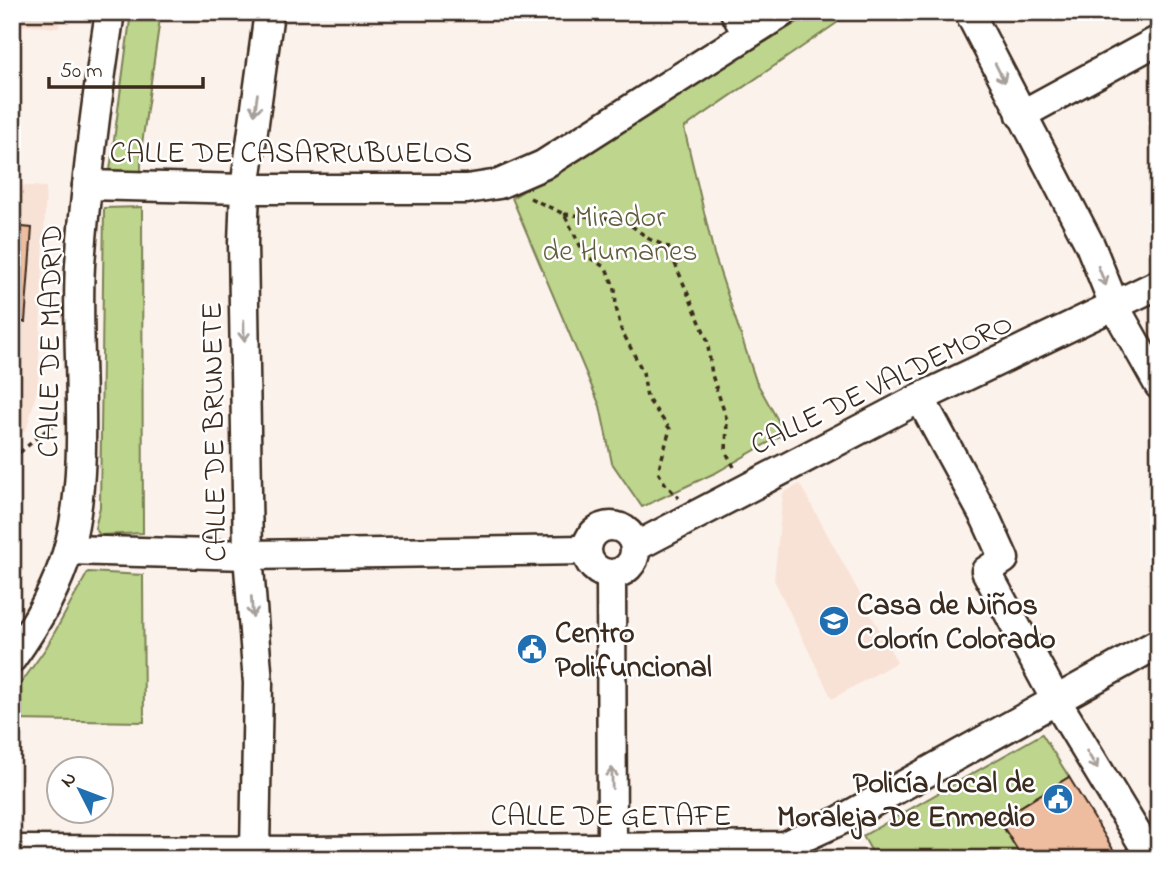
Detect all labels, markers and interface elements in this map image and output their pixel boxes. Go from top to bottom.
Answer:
scale bar [49,46,203,90]
text: 50 m [60,57,103,87]
one-way arrow [993,62,1007,83]
one-way arrow [250,92,263,115]
street label: CALLE DE CASARRUBUELOS [110,133,472,177]
park label: Mirador de Humanes [542,197,698,275]
street label: CALLE DE MADRID [28,224,76,458]
one-way arrow [1097,264,1110,286]
street label: CALLE DE BRUNETE [192,302,240,562]
street label: CALLE DE VALDEMORO [744,303,1021,468]
one-way arrow [237,319,251,342]
place label: Casa de Niños Colorín Colorado [857,585,1056,663]
one-way arrow [246,595,259,618]
school or university icon: Casa de Niños Colorín Colorado [817,604,851,638]
place label: Centro Polifuncional [555,613,712,691]
public building icon: Centro Polifuncional [515,632,549,666]
one-way arrow [1085,749,1099,769]
north arrow [46,756,116,826]
place label: Policía Local de Moraleja De Enmedio [777,763,1037,841]
text: N [55,766,84,794]
one-way arrow [605,767,618,790]
public building icon: Policía Local de Moraleja De Enmedio [1041,782,1075,816]
street label: CALLE DE GETAFE [491,796,731,840]

